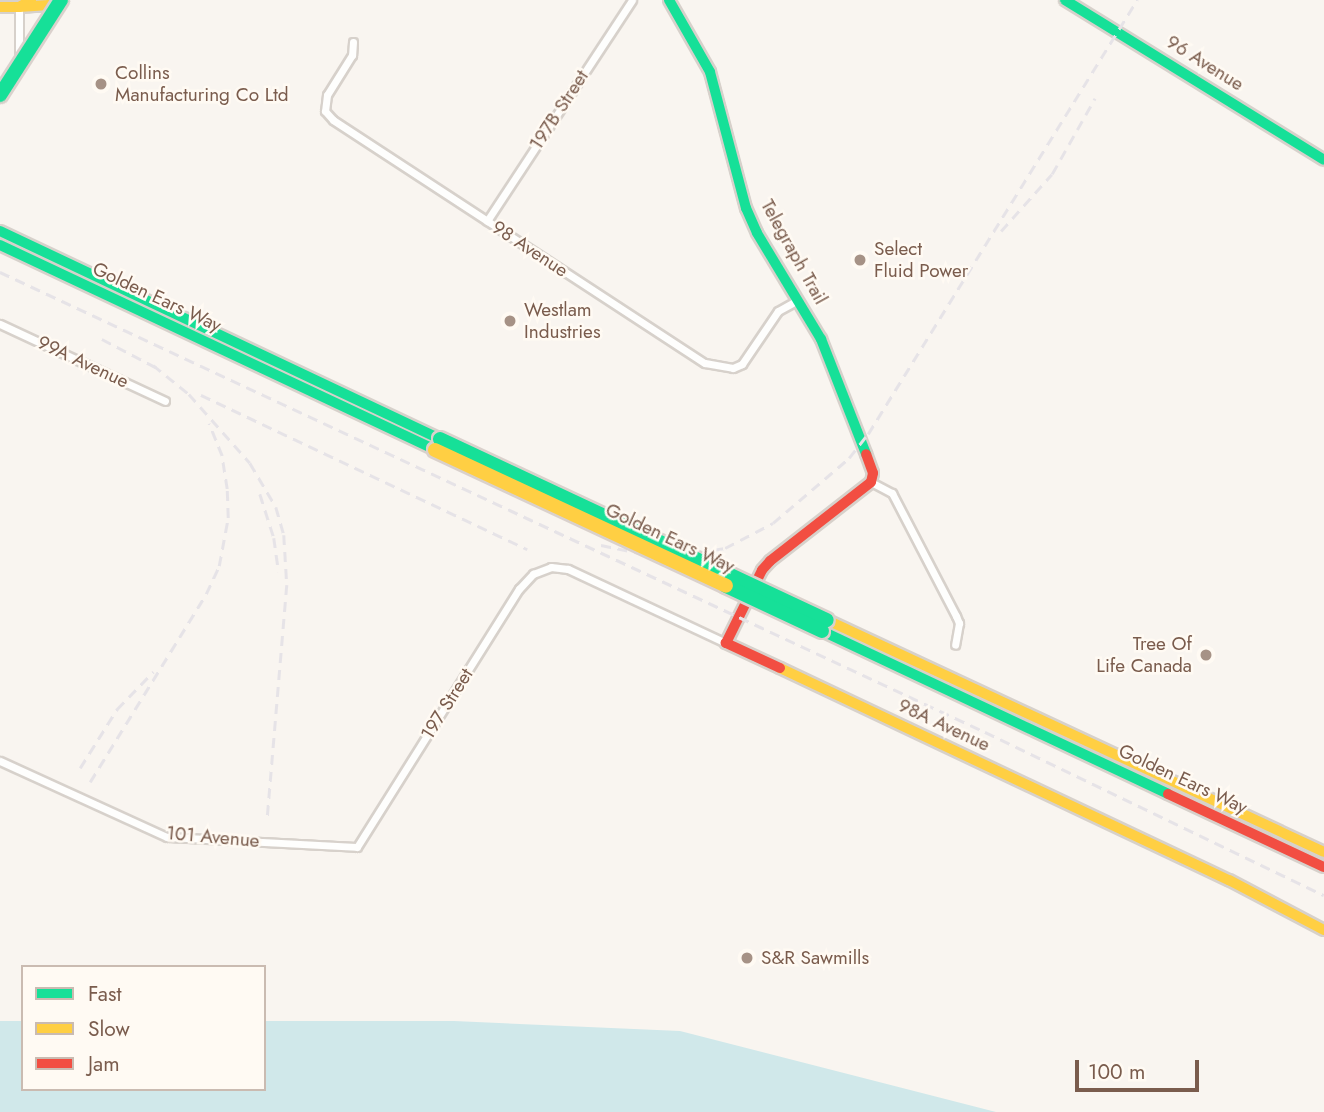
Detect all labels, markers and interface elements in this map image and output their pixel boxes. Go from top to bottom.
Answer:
street label: 96 Avenue [1162,30,1248,96]
place label: Collins Manufacturing Co Ltd [115,62,289,106]
street label: 197B Street [525,66,593,154]
marker: Collins Manufacturing Co Ltd [93,76,109,92]
street label: Telegraph Trail [756,196,832,308]
street label: 98 Avenue [488,216,572,282]
place label: Select Fluid Power [874,238,968,282]
marker: Select Fluid Power [852,252,868,268]
street label: Golden Ears Way [89,257,225,337]
place label: Westlam Industries [524,299,601,343]
marker: Westlam Industries [502,313,518,329]
street label: 99A Avenue [34,331,132,393]
street label: Golden Ears Way [602,498,738,578]
place label: Tree Of Life Canada [1096,633,1192,677]
marker: Tree Of Life Canada [1198,647,1214,663]
street label: 197 Street [416,664,478,744]
street label: 98A Avenue [895,694,993,756]
street label: Golden Ears Way [1115,739,1251,819]
street label: 101 Avenue [165,822,261,852]
place label: S&R Sawmills [761,947,869,969]
marker: S&R Sawmills [739,950,755,966]
legend [21,965,266,1091]
text: Fast [88,979,121,1009]
text: Slow [88,1014,130,1044]
scale bar [1079,1046,1203,1090]
text: Jam [88,1049,120,1079]
text: 100 m [1088,1057,1145,1087]

